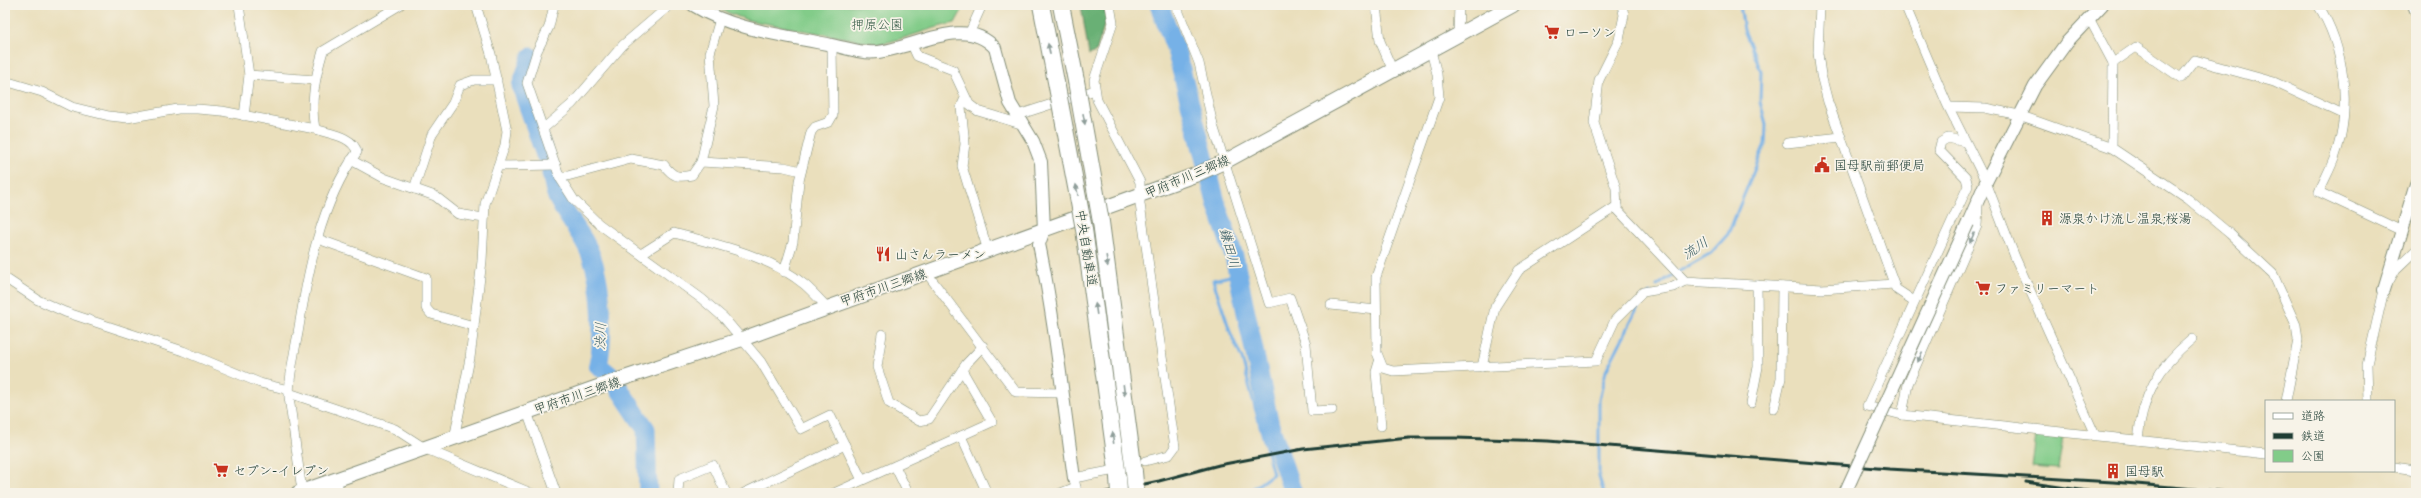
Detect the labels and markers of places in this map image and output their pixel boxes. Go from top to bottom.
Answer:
supermarket icon: ローソン [1543,23,1561,41]
place label: ローソン [1564,25,1616,40]
public building icon: 国母駅前郵便局 [1813,156,1831,174]
place label: 国母駅前郵便局 [1834,158,1925,173]
building icon: 源泉かけ流し温泉;桜湯 [2038,209,2056,227]
place label: 源泉かけ流し温泉;桜湯 [2059,211,2192,226]
restaurant icon: 山さんラーメン [874,245,892,263]
place label: 山さんラーメン [895,247,986,262]
supermarket icon: ファミリーマート [1974,279,1992,297]
place label: ファミリーマート [1995,281,2099,296]
supermarket icon: セブン-イレブン [212,461,230,479]
building icon: 国母駅 [2104,462,2122,480]
place label: セブン-イレブン [233,463,329,478]
place label: 国母駅 [2125,464,2164,479]

